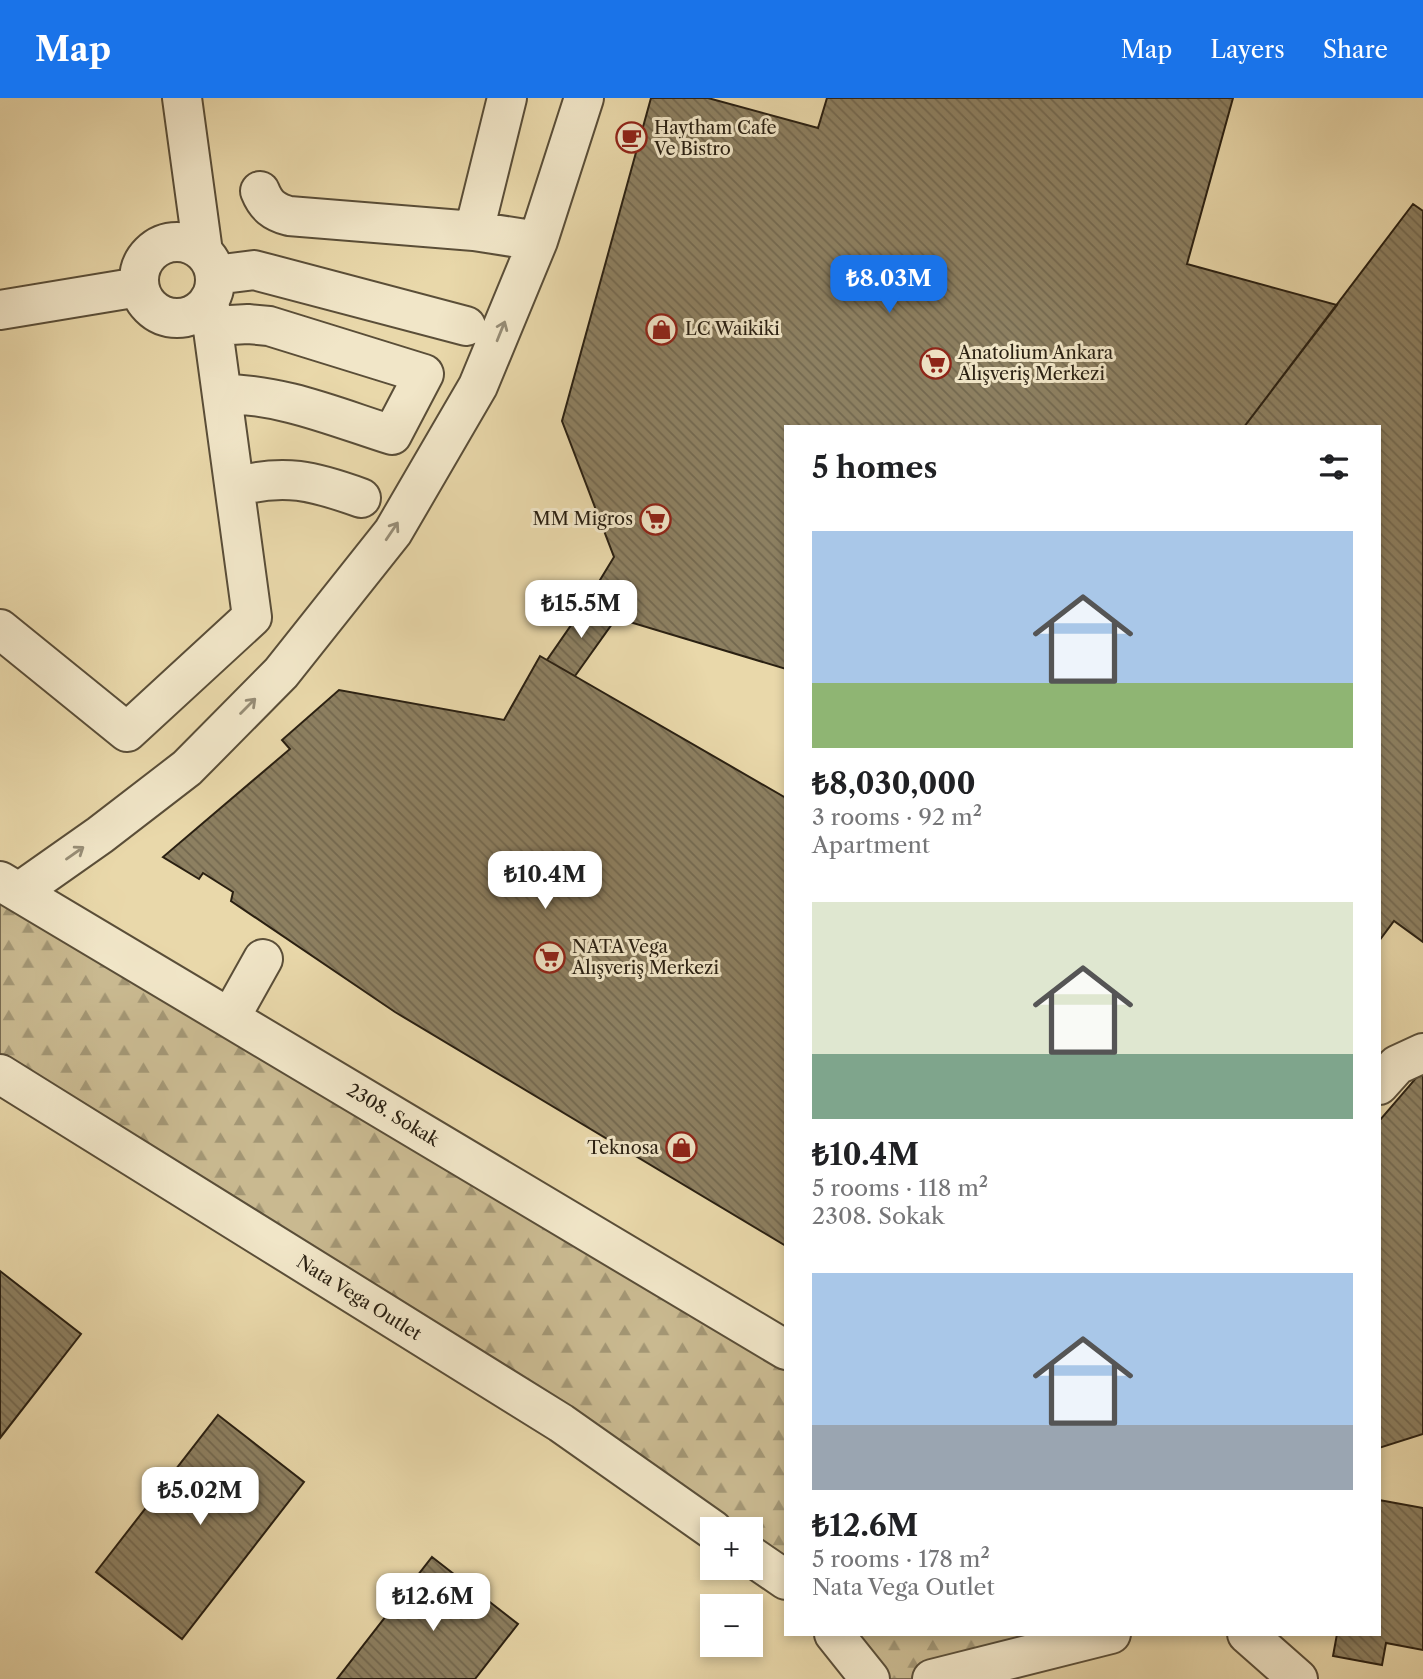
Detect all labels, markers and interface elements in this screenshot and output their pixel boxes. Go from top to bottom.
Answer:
text: Map [35,29,111,70]
text: Map [1121,35,1172,64]
text: Layers [1210,35,1285,64]
text: Share [1323,35,1388,64]
place label: Haytham Cafe Ve Bistro [653,117,777,160]
cafe icon: Haytham Cafe Ve Bistro [614,121,648,155]
pin: ₺8.03M [832,256,946,315]
text: ₺8.03M [846,264,932,292]
shop icon: LC Waikiki [645,312,679,346]
place label: LC Waikiki [685,318,780,340]
one-way arrow [495,321,508,343]
place label: Anatolium Ankara Alışveriş Merkezi [957,342,1114,385]
supermarket icon: Anatolium Ankara Alışveriş Merkezi [918,346,952,380]
icon: filters [1315,448,1353,486]
text: 5 homes [812,449,937,486]
supermarket icon: MM Migros [639,502,673,536]
place label: MM Migros [532,508,633,530]
one-way arrow [385,522,400,541]
icon: home [1020,576,1146,702]
pin: ₺15.5M [524,580,638,640]
text: ₺15.5M [541,589,621,617]
one-way arrow [239,698,256,715]
text: ₺8,030,000 [812,765,976,802]
text: 3 rooms · 92 m² [812,803,982,831]
text: Apartment [812,831,930,859]
one-way arrow [65,846,84,860]
pin: ₺10.4M [488,852,602,911]
text: ₺10.4M [504,860,586,888]
place label: NATA Vega Alışveriş Merkezi [571,936,719,979]
supermarket icon: NATA Vega Alışveriş Merkezi [532,940,566,974]
icon: home [1020,947,1146,1073]
street label: 2308. Sokak [343,1079,444,1152]
shop icon: Teknosa [665,1131,699,1165]
text: ₺10.4M [812,1136,919,1173]
place label: Teknosa [587,1137,660,1159]
text: 5 rooms · 118 m² [812,1174,988,1202]
text: 2308. Sokak [812,1202,944,1230]
street label: Nata Vega Outlet [293,1251,426,1346]
icon: home [1020,1318,1146,1444]
pin: ₺5.02M [143,1468,257,1527]
text: ₺5.02M [158,1476,242,1504]
text: ₺12.6M [812,1507,918,1544]
map controls [700,1517,763,1657]
button: + [700,1517,763,1580]
text: 5 rooms · 178 m² [812,1545,990,1573]
text: Nata Vega Outlet [812,1573,995,1601]
pin: ₺12.6M [376,1574,490,1633]
text: ₺12.6M [392,1582,474,1610]
button: − [700,1594,763,1657]

